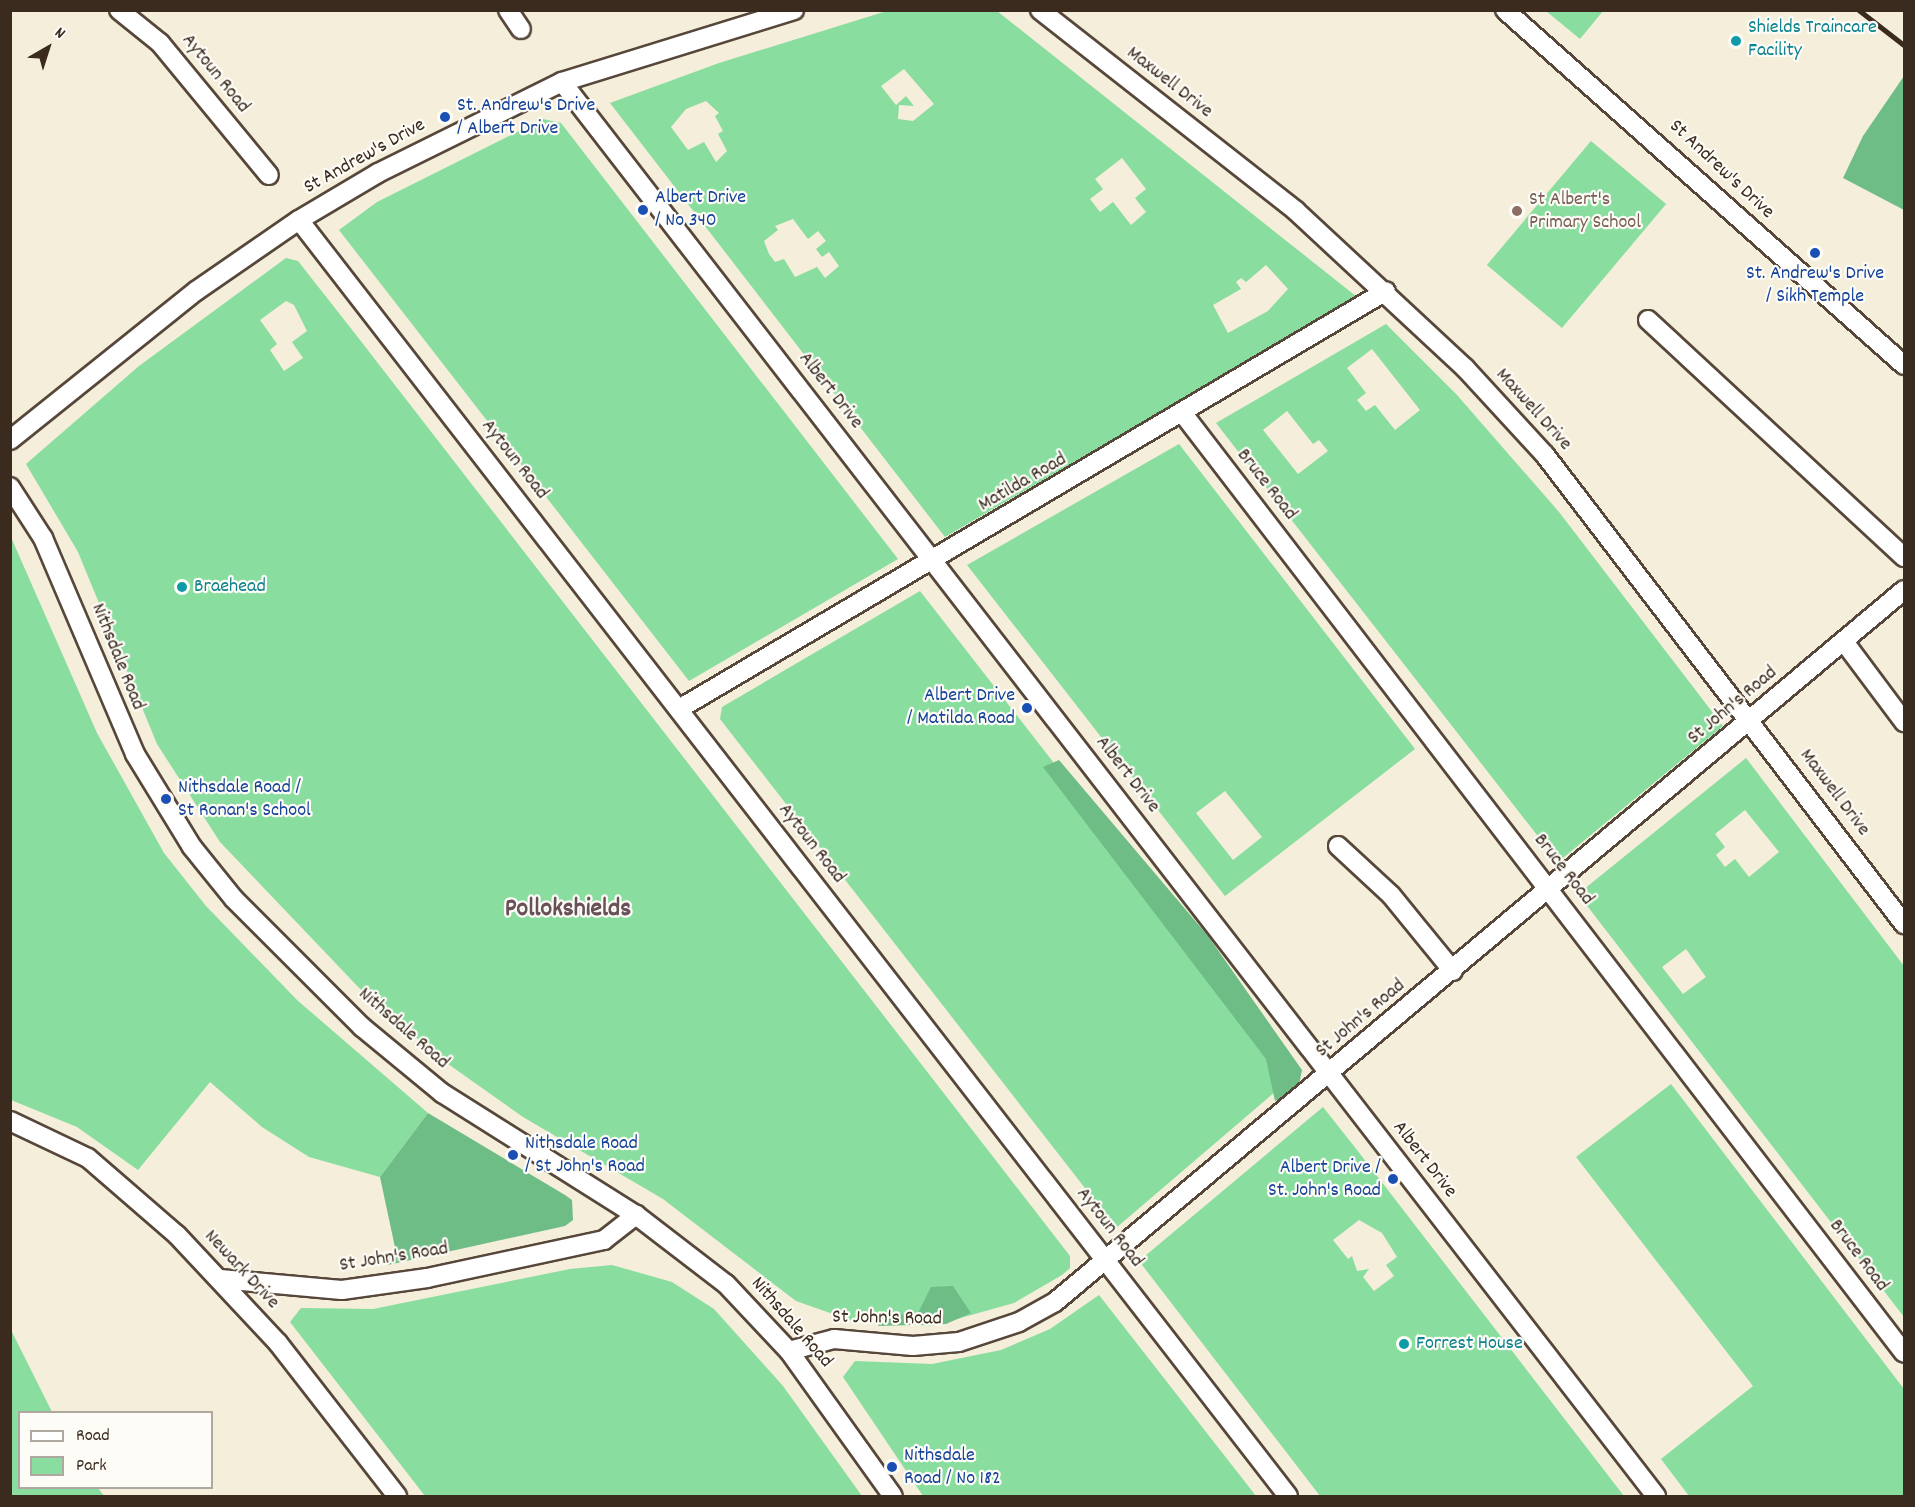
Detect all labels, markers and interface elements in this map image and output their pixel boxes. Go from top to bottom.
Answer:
place label: Shields Traincare Facility [1748,17,1877,64]
north arrow [18,18,78,78]
text: N [49,22,70,45]
street label: Aytoun Road [176,29,254,119]
marker: Shields Traincare Facility [1729,34,1743,48]
street label: Maxwell Drive [1121,42,1217,124]
place label: St. Andrew's Drive / Albert Drive [457,94,595,141]
marker: St. Andrew's Drive / Albert Drive [438,110,452,124]
street label: St Andrew's Drive [300,114,430,200]
street label: St Andrew's Drive [1663,115,1779,225]
place label: Albert Drive / No 340 [655,186,746,233]
place label: St Albert's Primary School [1529,188,1641,235]
marker: Albert Drive / No 340 [636,203,650,217]
marker: St Albert's Primary School [1510,204,1524,218]
marker: St. Andrew's Drive / Sikh Temple [1808,246,1822,260]
place label: St. Andrew's Drive / Sikh Temple [1746,262,1884,309]
street label: Albert Drive [793,348,867,434]
street label: Maxwell Drive [1490,364,1576,456]
street label: Aytoun Road [475,415,553,505]
street label: Bruce Road [1231,444,1301,526]
street label: Matilda Road [975,448,1071,518]
place label: Braehead [194,575,266,599]
marker: Braehead [175,580,189,594]
street label: Nithsdale Road [85,600,149,714]
street label: St John's Road [1683,662,1783,750]
place label: Albert Drive / Matilda Road [907,684,1015,731]
marker: Albert Drive / Matilda Road [1020,701,1034,715]
street label: Albert Drive [1090,732,1164,818]
street label: Maxwell Drive [1793,745,1875,841]
place label: Nithsdale Road / St Ronan's School [178,776,311,823]
marker: Nithsdale Road / St Ronan's School [159,792,173,806]
street label: Aytoun Road [772,799,850,889]
street label: Bruce Road [1528,829,1598,911]
district label: Pollokshields [505,894,631,926]
street label: St John's Road [1311,975,1411,1063]
street label: Nithsdale Road [353,983,453,1075]
street label: Albert Drive [1387,1117,1461,1203]
place label: Nithsdale Road / St John's Road [525,1132,645,1179]
marker: Nithsdale Road / St John's Road [506,1148,520,1162]
place label: Albert Drive / St. John's Road [1268,1156,1381,1203]
marker: Albert Drive / St. John's Road [1386,1172,1400,1186]
street label: Aytoun Road [1070,1183,1148,1273]
street label: Bruce Road [1823,1215,1893,1297]
street label: Newark Drive [198,1225,284,1315]
street label: St John's Road [338,1238,450,1278]
street label: Nithsdale Road [745,1273,837,1373]
street label: St John's Road [832,1306,942,1332]
place label: Forrest House [1416,1332,1523,1356]
marker: Forrest House [1397,1337,1411,1351]
legend [18,1411,213,1489]
text: Road [76,1424,110,1449]
place label: Nithsdale Road / No 182 [904,1444,1001,1491]
text: Park [76,1454,107,1479]
marker: Nithsdale Road / No 182 [885,1460,899,1474]

